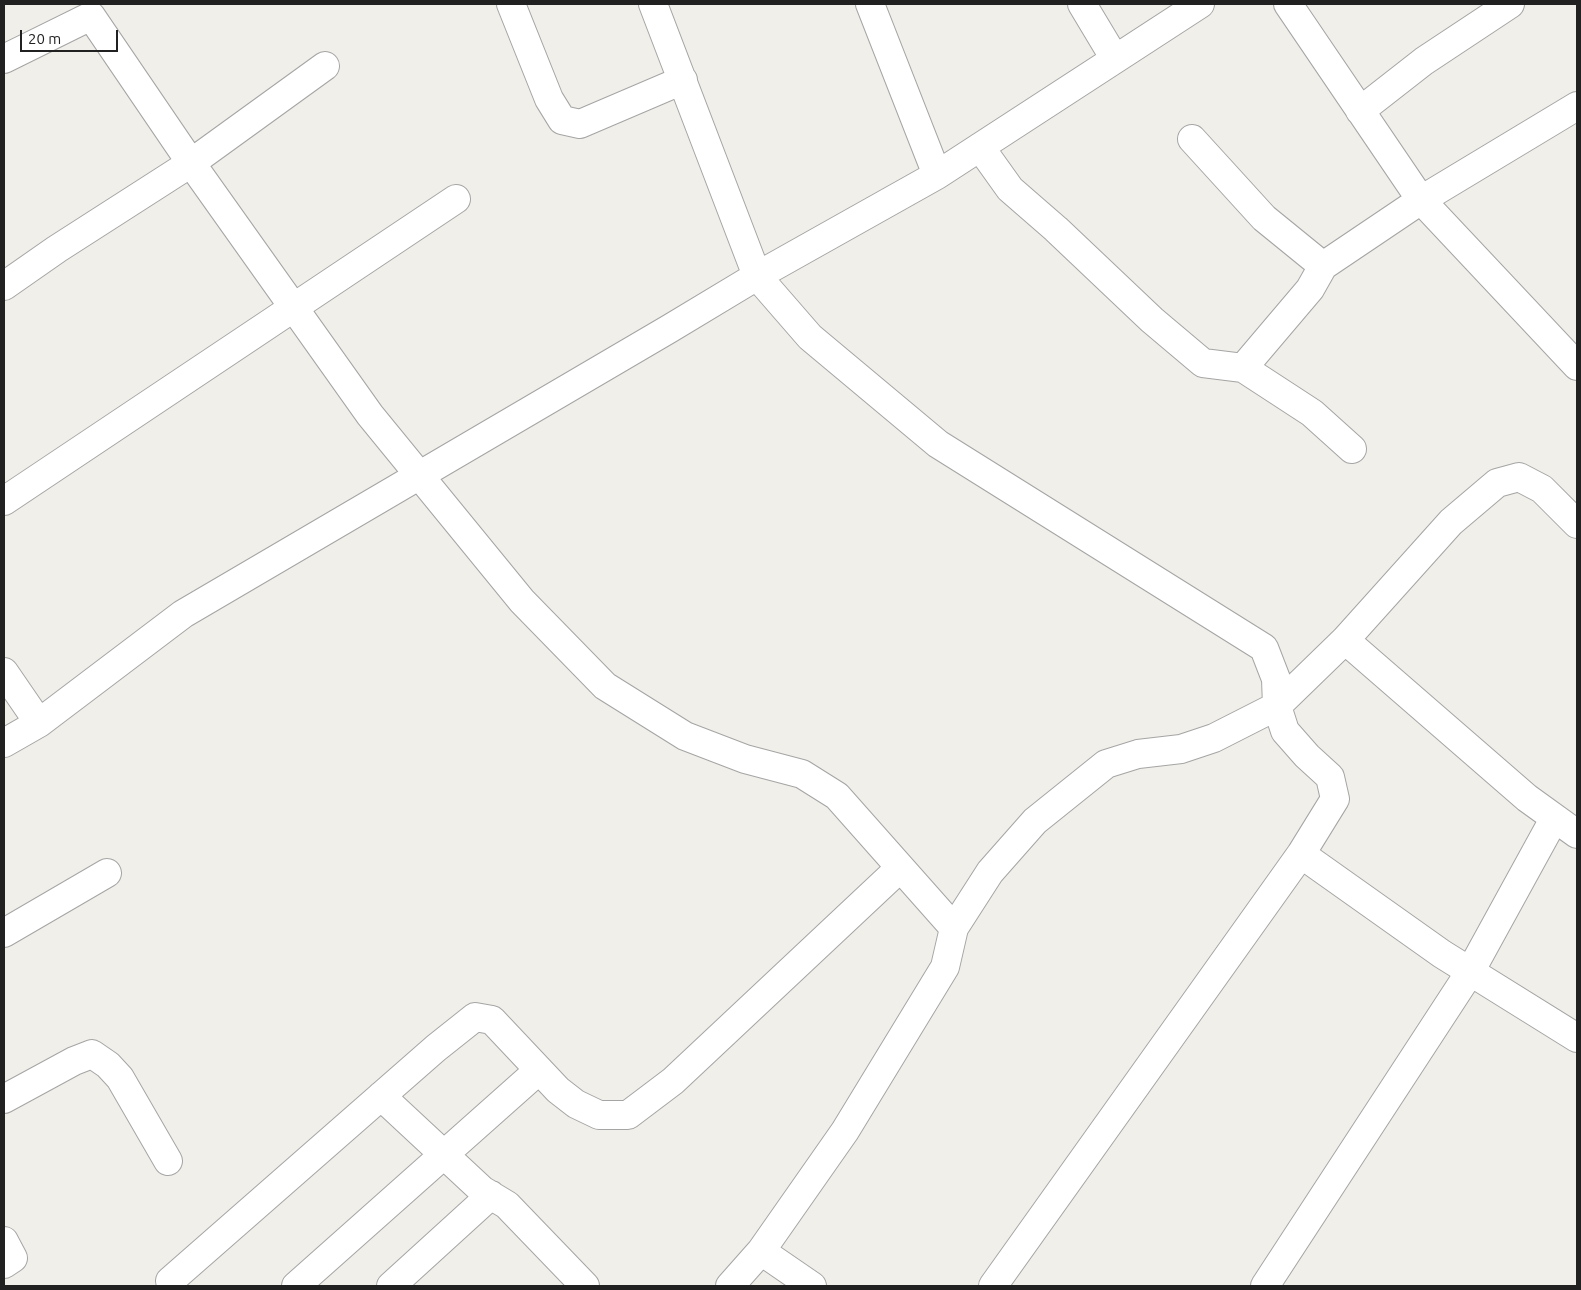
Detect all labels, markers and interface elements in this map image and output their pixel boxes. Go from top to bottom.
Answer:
scale bar [22,20,120,52]
text: 20 m [28,30,61,47]

